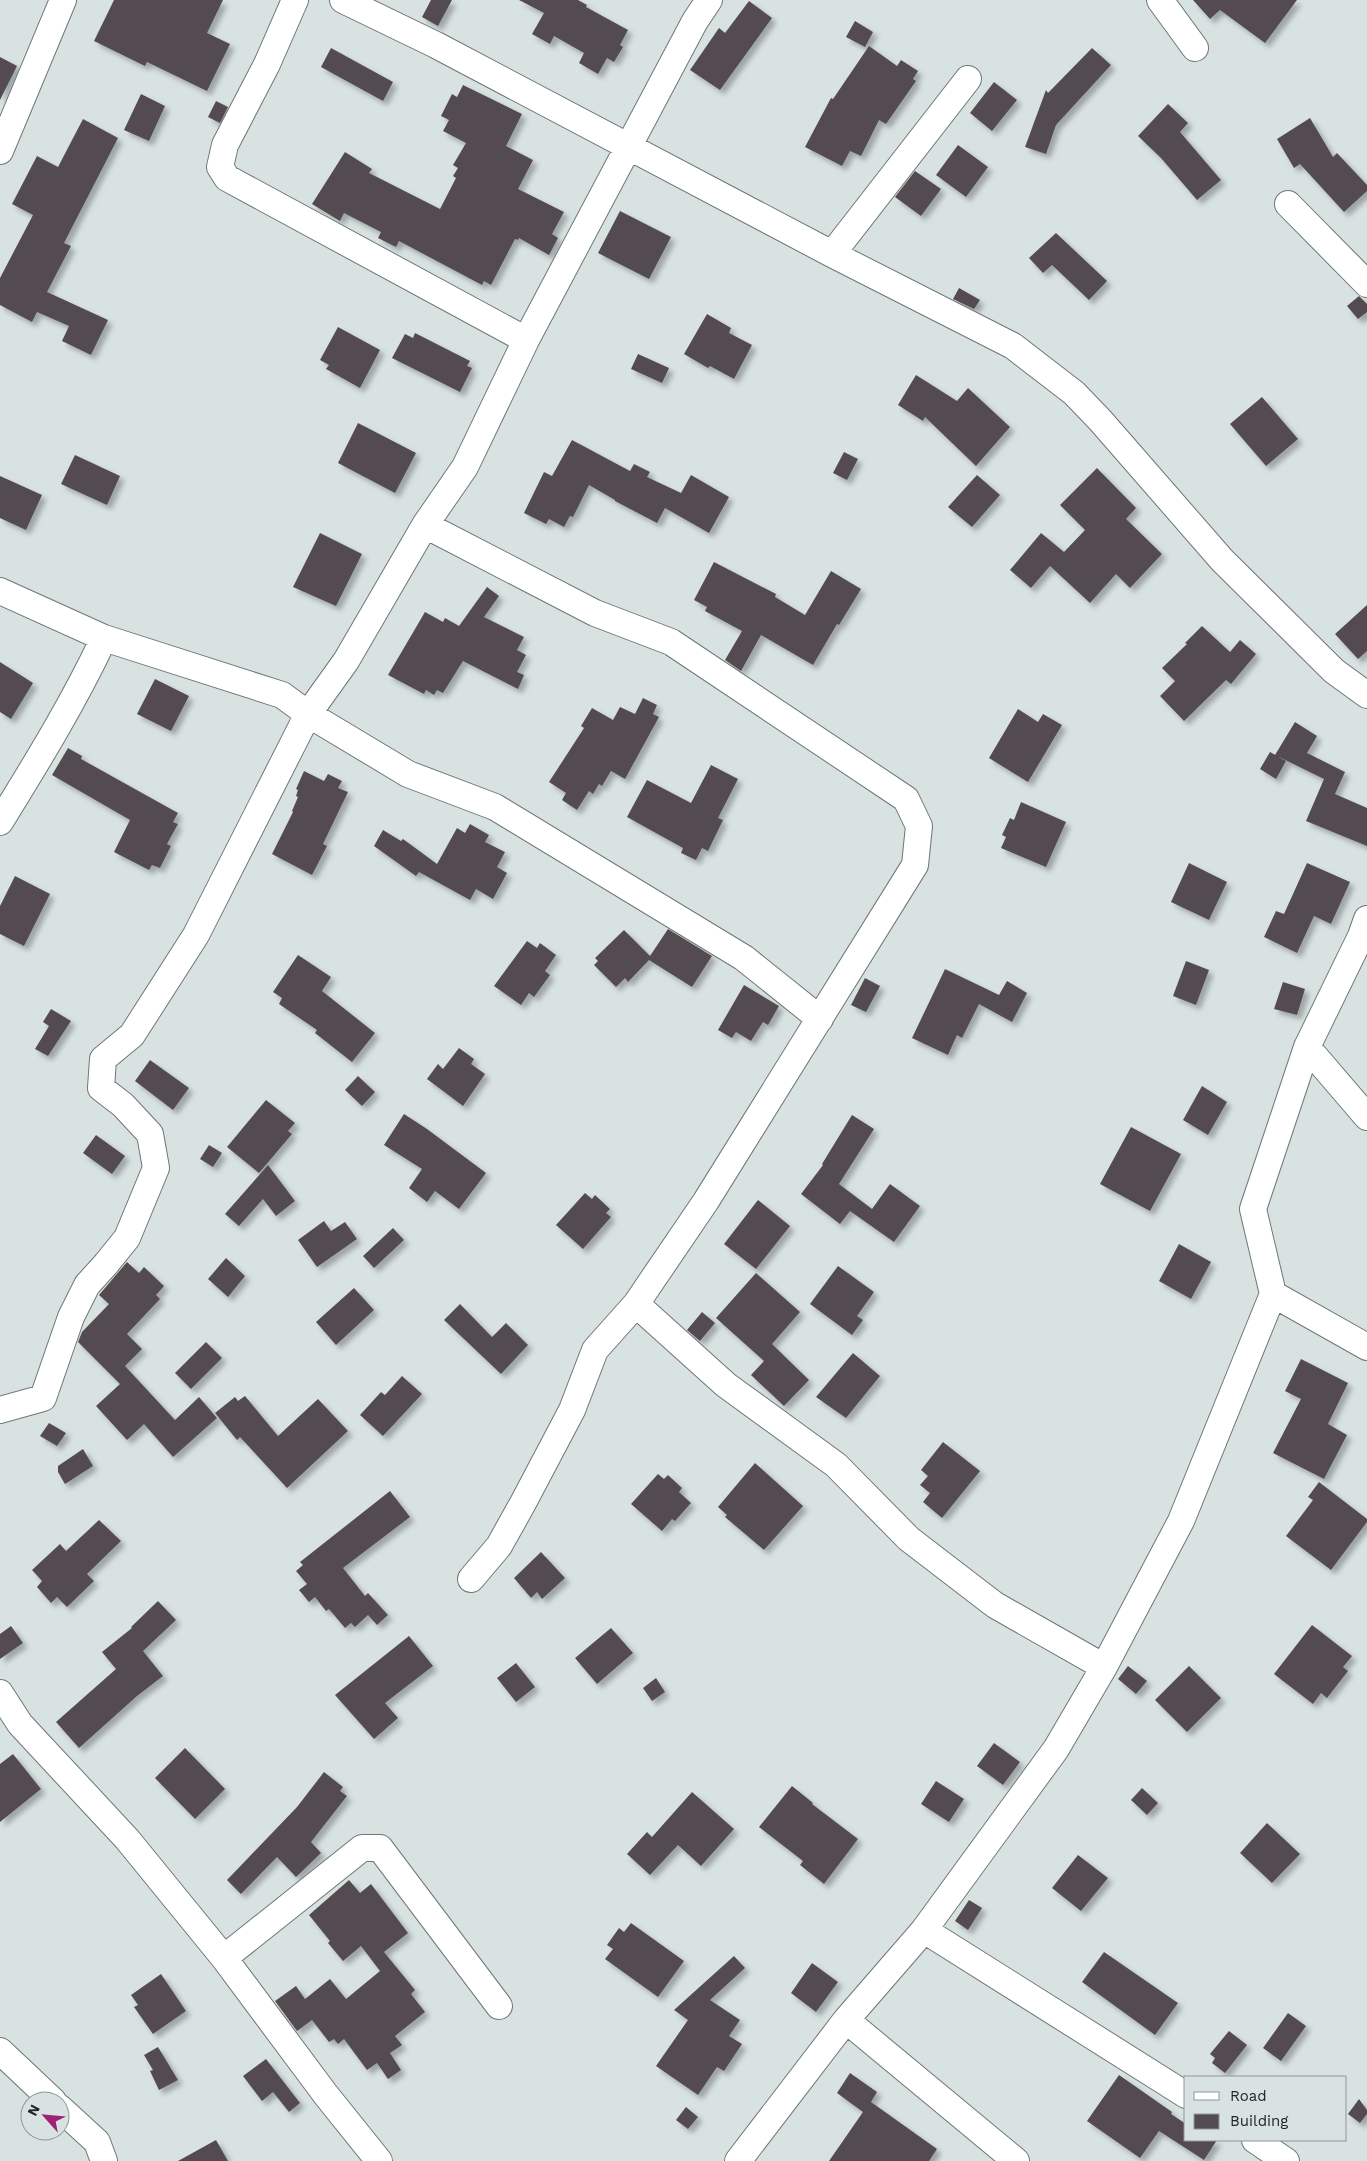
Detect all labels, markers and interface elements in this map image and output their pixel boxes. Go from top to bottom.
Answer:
legend [1184,2076,1347,2141]
text: Road [1230,2087,1267,2105]
north arrow [20,2091,70,2141]
text: N [24,2102,43,2118]
text: Building [1230,2112,1288,2130]

